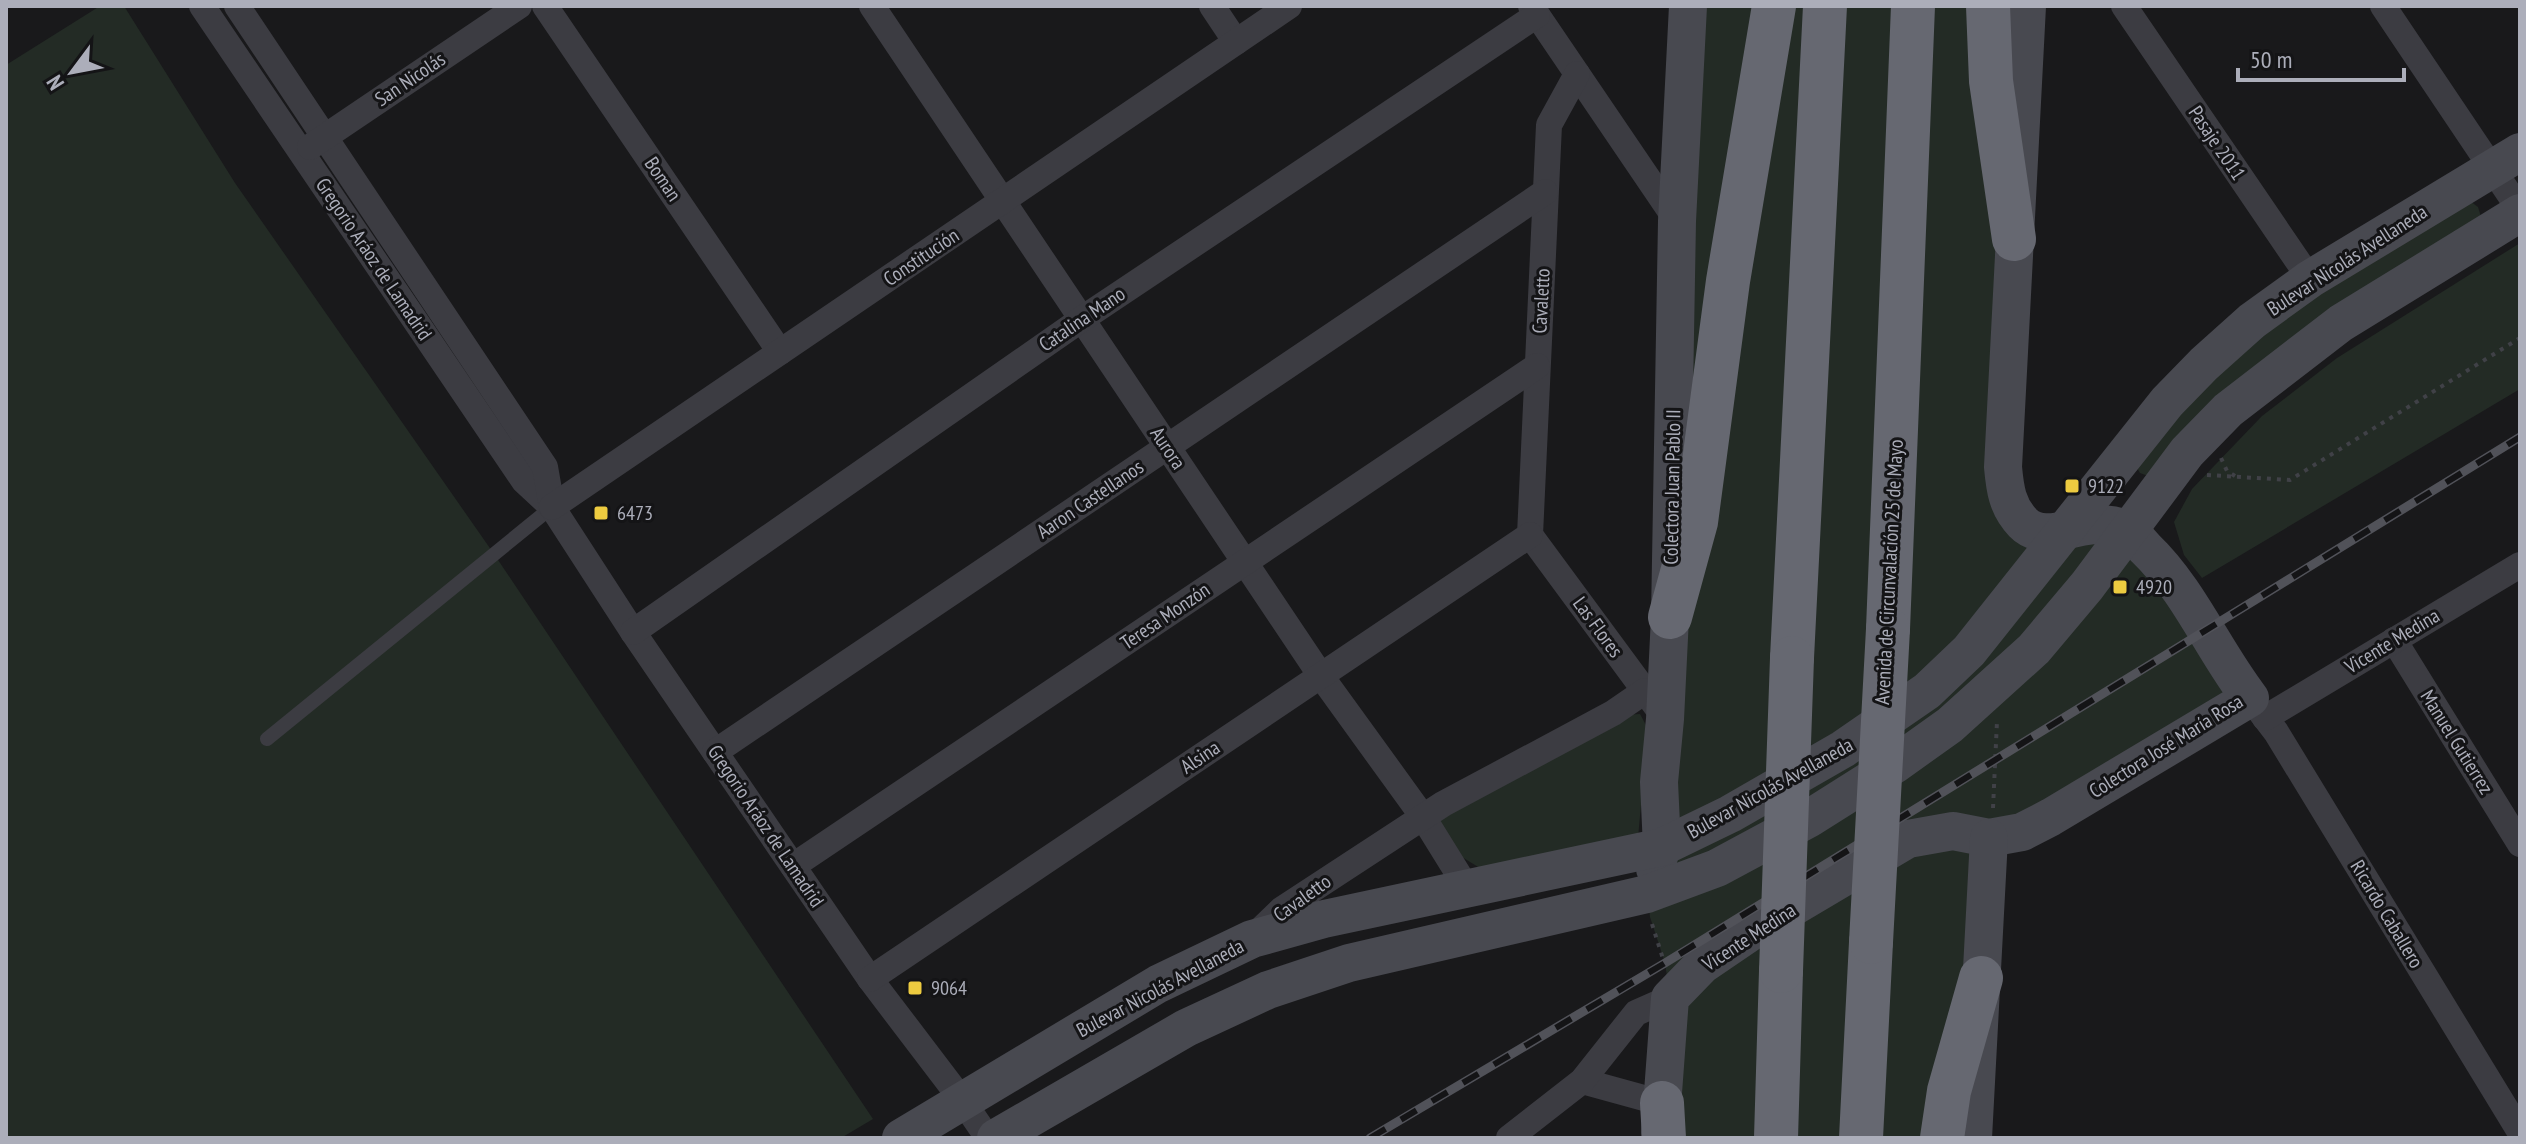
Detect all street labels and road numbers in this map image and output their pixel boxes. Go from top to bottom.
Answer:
street label: San Nicolás [370,46,450,112]
street label: Pasaje 2011 [2183,101,2251,185]
street label: Boman [639,152,687,206]
street label: Gregorio Aráoz de Lamadrid [310,173,438,345]
street label: Bulevar Nicolás Avellaneda [2262,199,2432,321]
street label: Constitución [878,222,964,292]
street label: Cavaletto [1526,268,1556,334]
street label: Catalina Mano [1034,281,1130,357]
street label: Colectora Juan Pablo II [1658,409,1686,565]
street label: Aurora [1144,422,1192,474]
street label: Avenida de Circunvalación 25 de Mayo [1869,439,1909,705]
street label: Aaron Castellanos [1032,454,1149,544]
street label: Teresa Monzón [1115,577,1215,655]
street label: Las Flores [1567,591,1629,663]
street label: Vicente Medina [2339,603,2444,680]
street label: Manuel Gutierrez [2415,685,2499,799]
street label: Colectora José María Rosa [2084,688,2248,804]
street label: Bulevar Nicolás Avellaneda [1682,732,1858,844]
street label: Alsina [1175,734,1225,780]
street label: Gregorio Aráoz de Lamadrid [702,740,830,912]
street label: Ricardo Caballero [2345,855,2429,973]
street label: Cavaletto [1268,868,1336,928]
street label: Vicente Medina [1697,897,1801,977]
street label: Bulevar Nicolás Avellaneda [1072,933,1248,1043]

